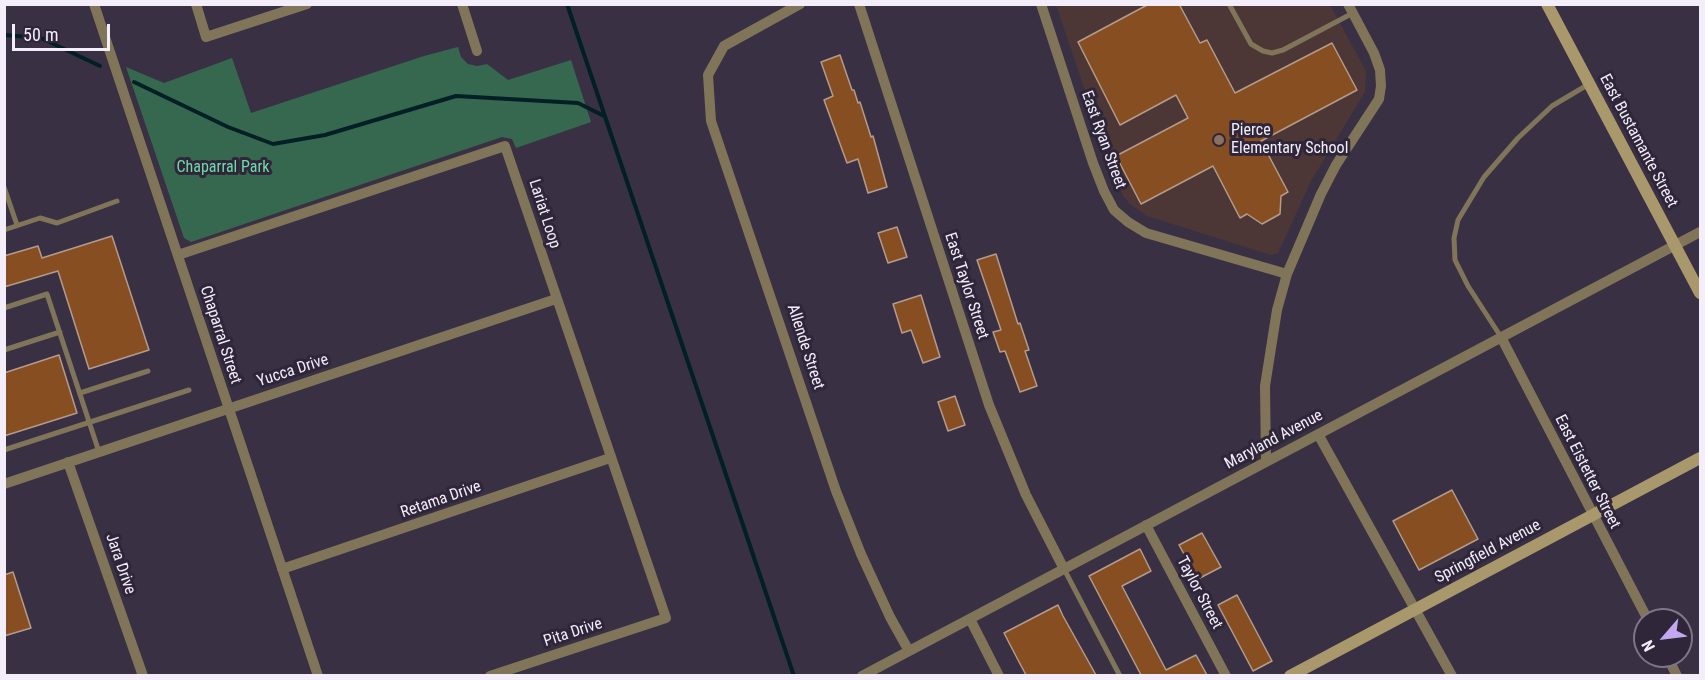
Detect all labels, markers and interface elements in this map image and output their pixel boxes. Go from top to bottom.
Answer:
scale bar [15,12,112,50]
text: 50 m [23,24,58,45]
street label: East Bustamante Street [1595,71,1681,211]
street label: East Ryan Street [1076,88,1130,192]
place label: Pierce Elementary School [1231,121,1348,159]
marker: Pierce Elementary School [1212,133,1226,147]
park label: Chaparral Park [177,158,269,178]
street label: Lariat Loop [524,177,564,251]
street label: East Taylor Street [940,230,992,342]
street label: Chaparral Street [195,284,245,386]
street label: Allende Street [782,302,828,392]
street label: Yucca Drive [255,350,331,392]
street label: Maryland Avenue [1222,406,1326,474]
street label: East Eistetter Street [1550,412,1624,532]
street label: Retama Drive [398,477,484,523]
street label: Springfield Avenue [1432,516,1544,588]
street label: Jara Drive [101,531,139,597]
street label: Taylor Street [1172,553,1226,633]
north arrow [1633,608,1693,668]
street label: Pita Drive [541,615,605,651]
text: N [1638,637,1659,655]

